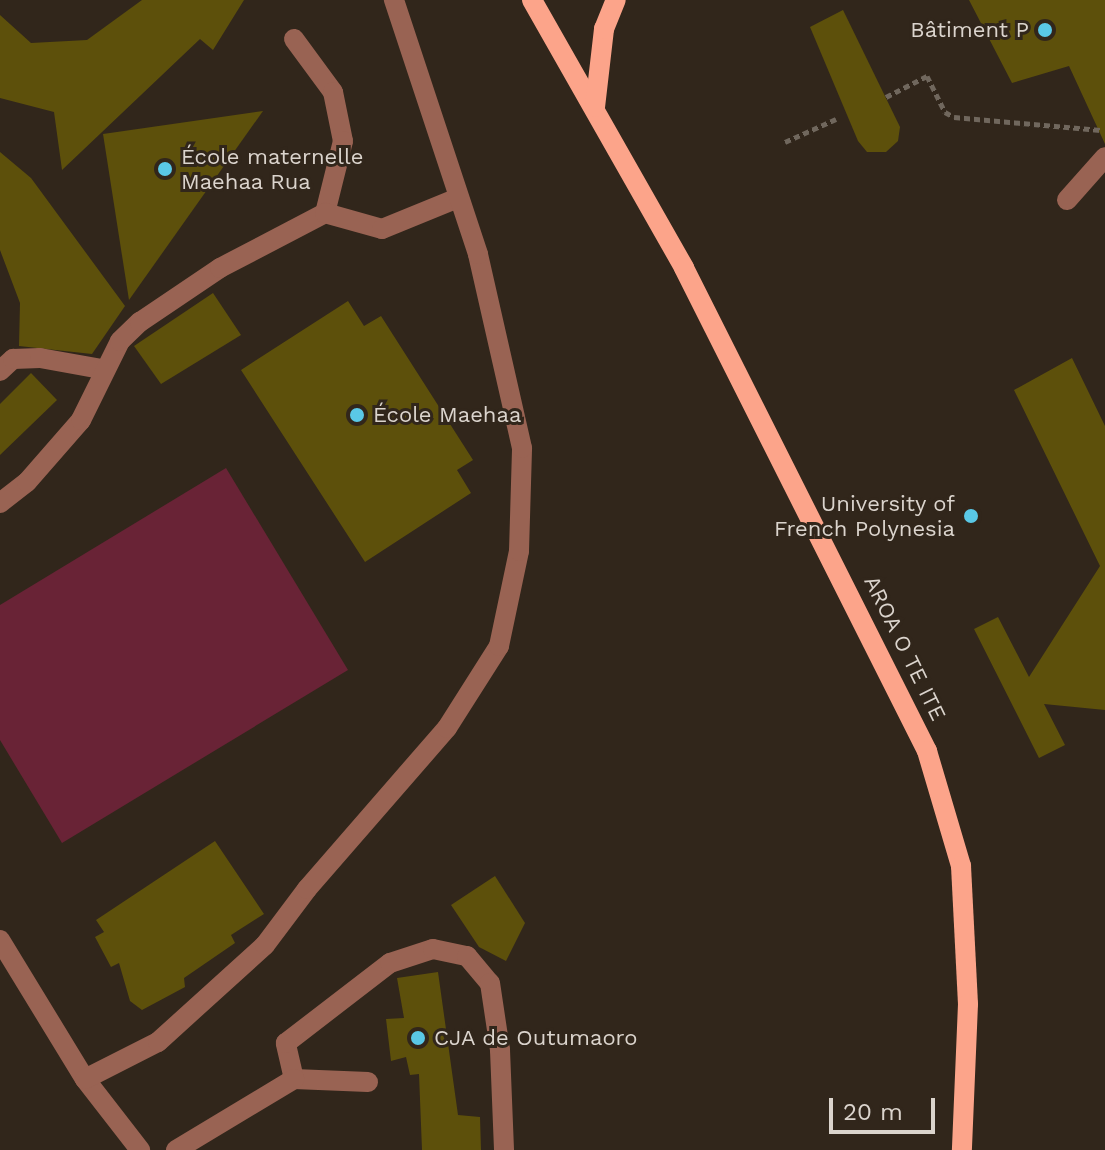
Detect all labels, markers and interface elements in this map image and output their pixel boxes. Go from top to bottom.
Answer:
place label: Bâtiment P [910,17,1029,43]
marker: Bâtiment P [1036,21,1054,39]
place label: École maternelle Maehaa Rua [181,143,363,194]
marker: École maternelle Maehaa Rua [156,160,174,178]
place label: École Maehaa [373,402,521,428]
marker: École Maehaa [348,406,366,424]
place label: University of French Polynesia [774,490,955,542]
marker: University of French Polynesia [962,507,980,525]
street label: AROA O TE ITE [858,570,952,726]
place label: CJA de Outumaoro [434,1025,638,1051]
marker: CJA de Outumaoro [409,1029,427,1047]
scale bar [833,1082,939,1132]
text: 20 m [843,1098,903,1126]

